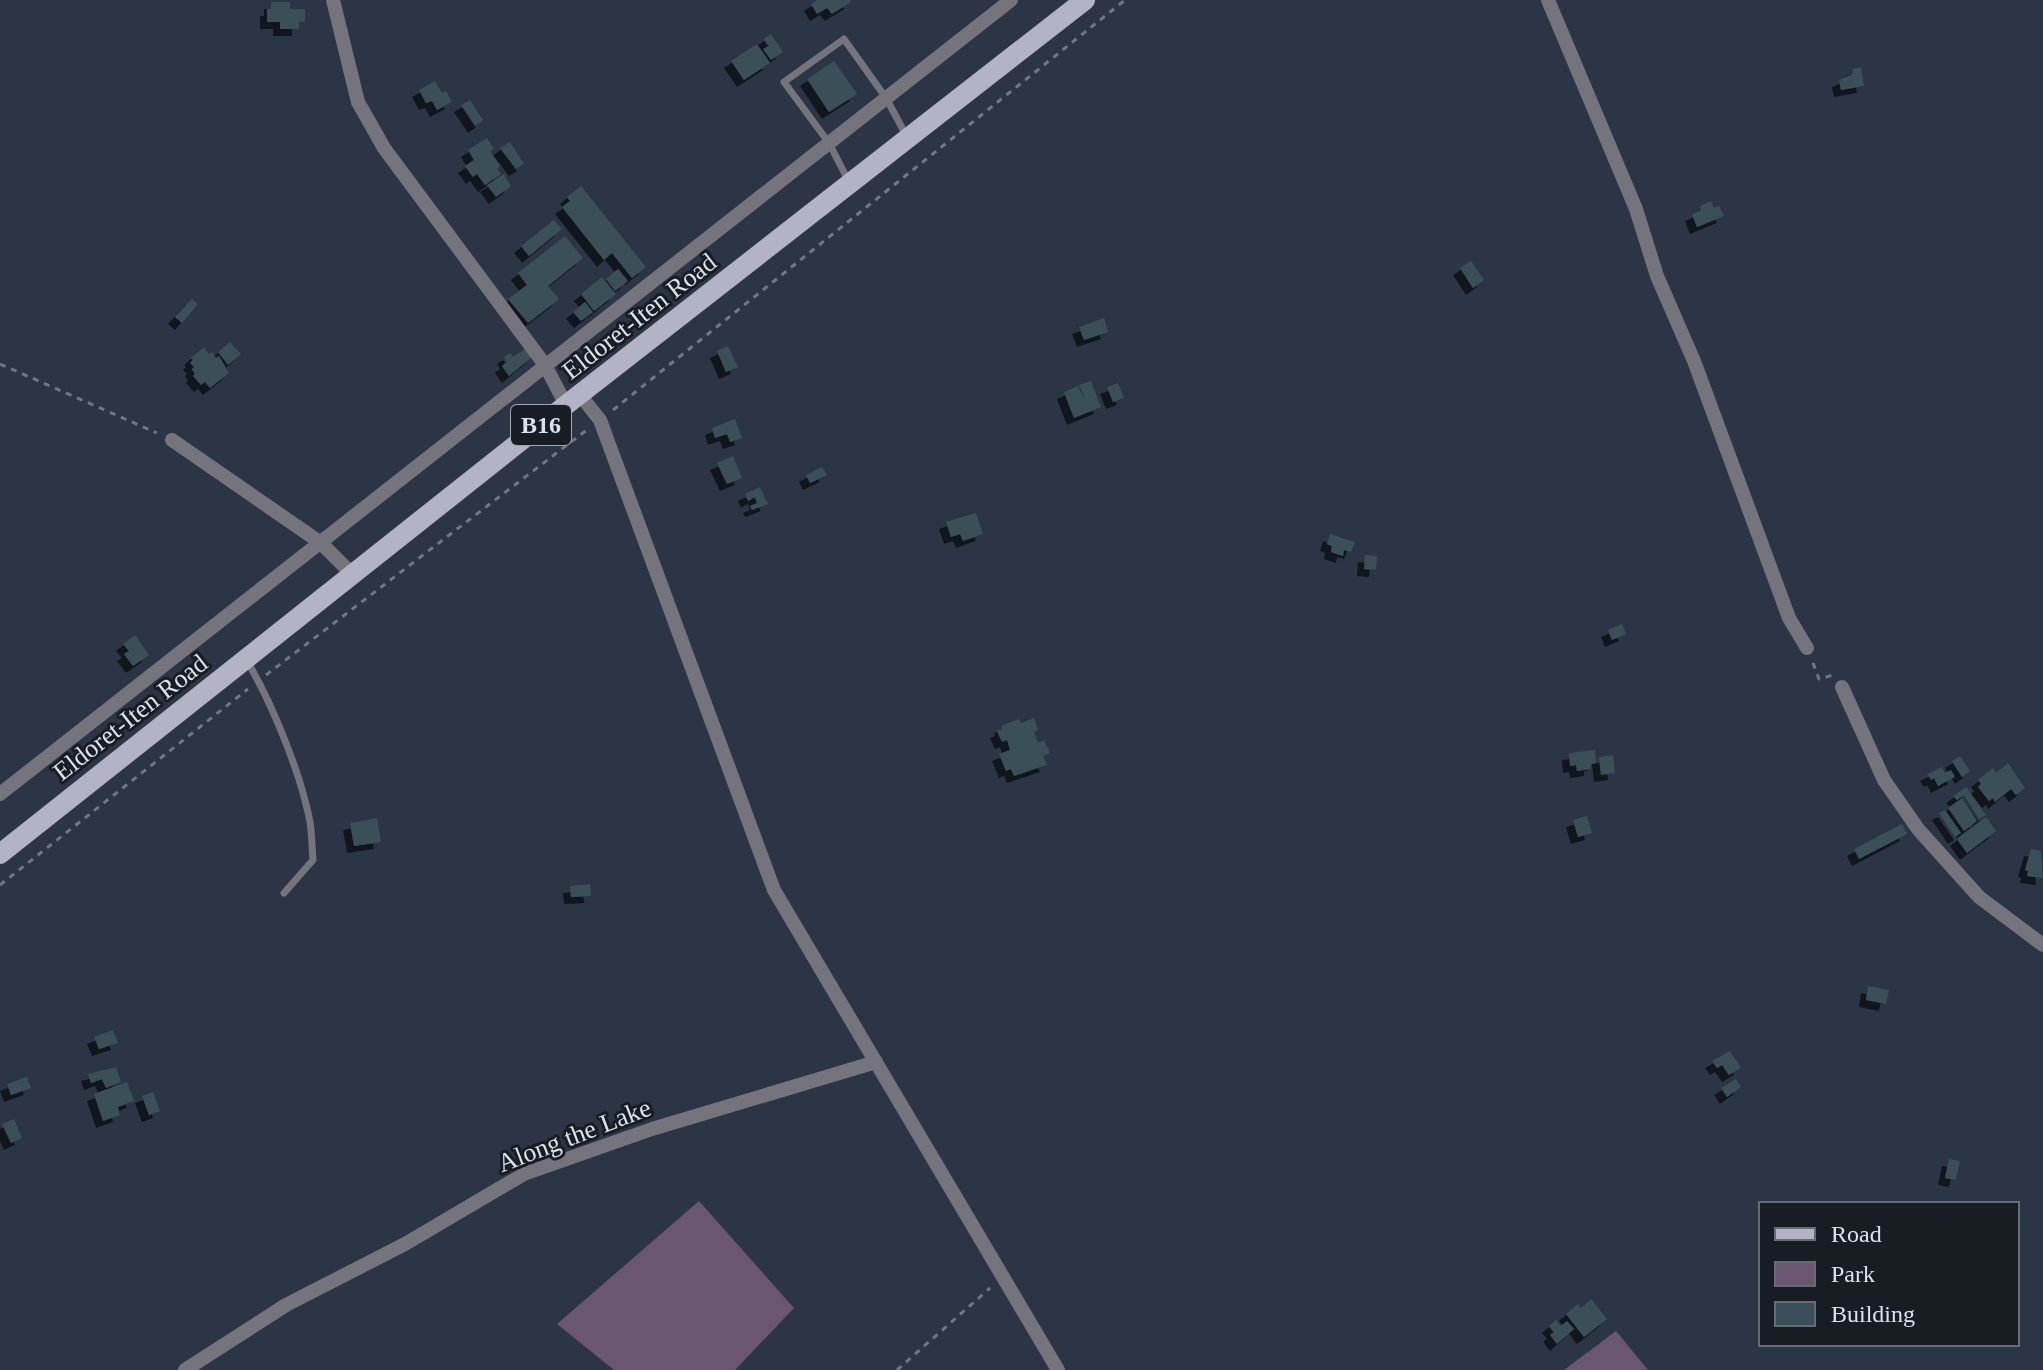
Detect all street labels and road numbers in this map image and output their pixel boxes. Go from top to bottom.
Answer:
street label: Eldoret-Iten Road [557,247,722,385]
road number: B16 [511,405,571,445]
street label: Eldoret-Iten Road [48,648,213,786]
street label: Along the Lake [493,1093,655,1178]

